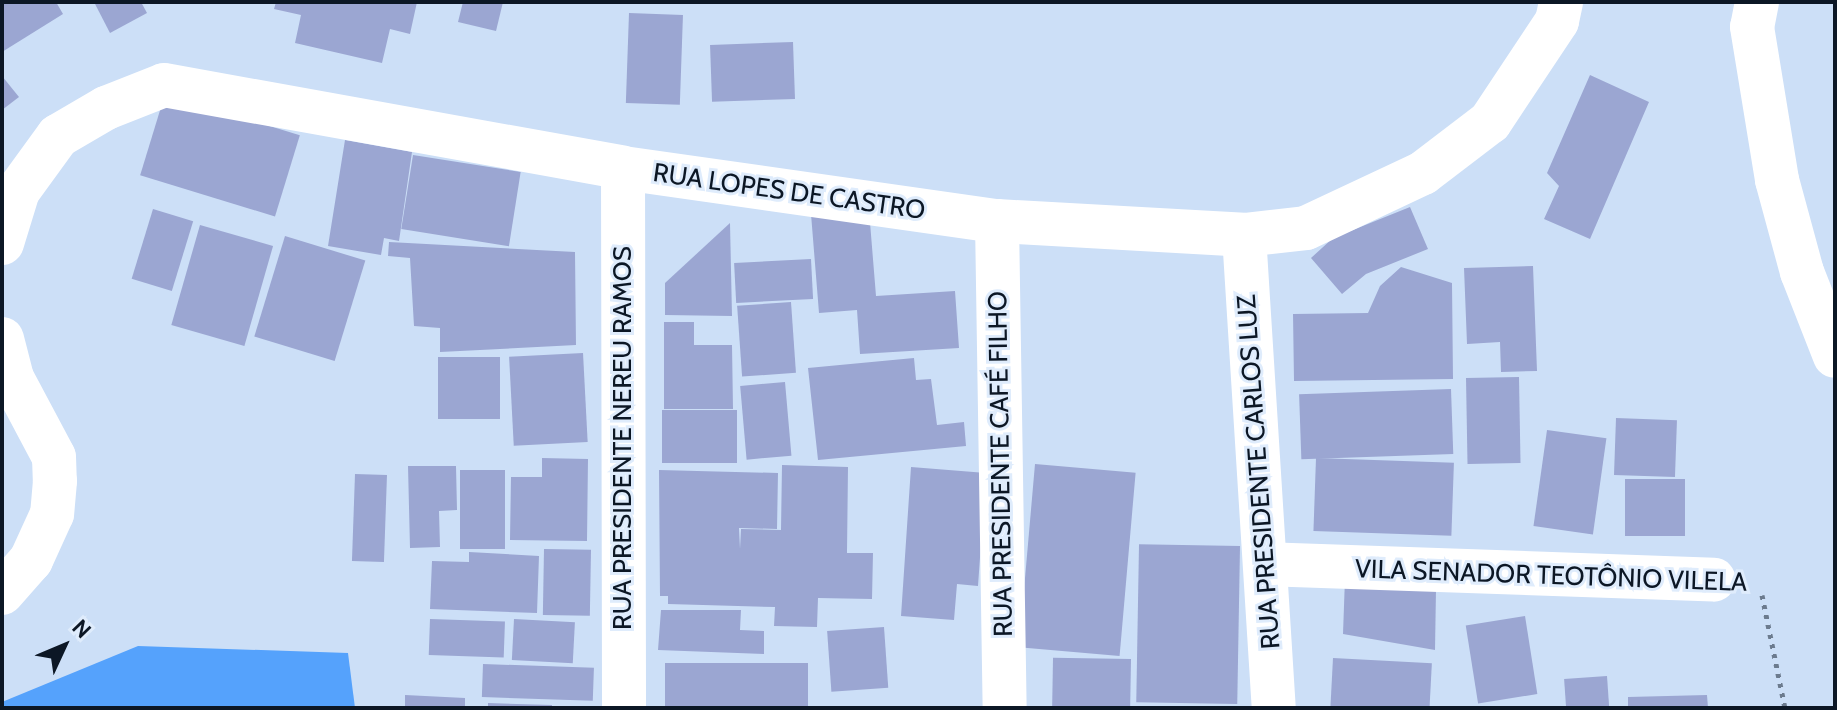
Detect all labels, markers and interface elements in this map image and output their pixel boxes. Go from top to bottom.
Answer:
street label: RUA LOPES DE CASTRO [651,157,927,227]
street label: RUA PRESIDENTE NEREU RAMOS [607,246,639,630]
street label: RUA PRESIDENTE CAFÉ FILHO [982,291,1020,637]
street label: RUA PRESIDENTE CARLOS LUZ [1231,294,1287,650]
street label: VILA SENADOR TEOTÔNIO VILELA [1355,554,1747,598]
north arrow [24,606,104,686]
text: N [67,614,97,644]

